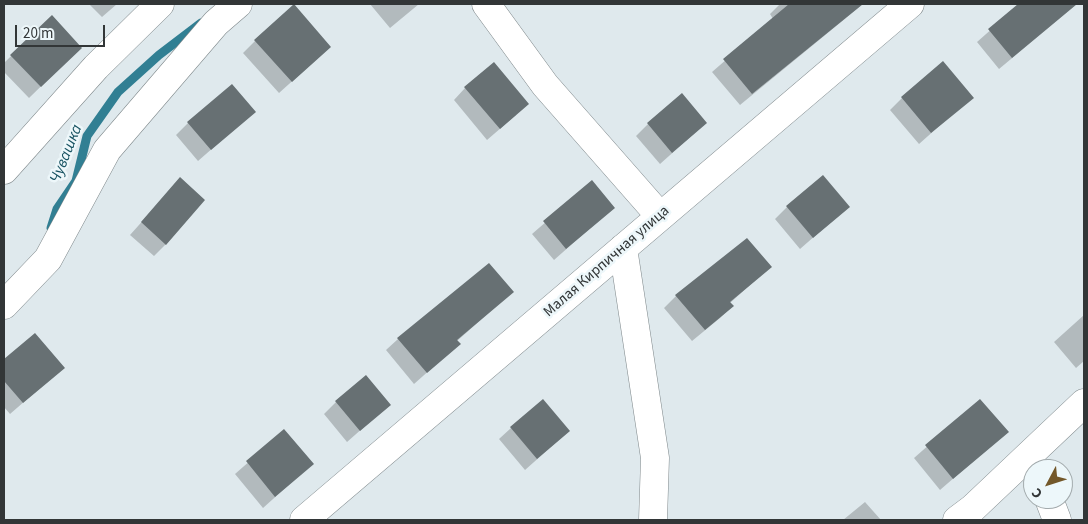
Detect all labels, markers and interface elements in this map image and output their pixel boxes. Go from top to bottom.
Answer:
scale bar [18,15,108,47]
text: 20 m [23,23,53,44]
water label: Чувашка [47,122,87,186]
street label: Малая Кирпичная улица [540,202,674,322]
north arrow [1023,459,1073,509]
text: С [1027,483,1048,503]

